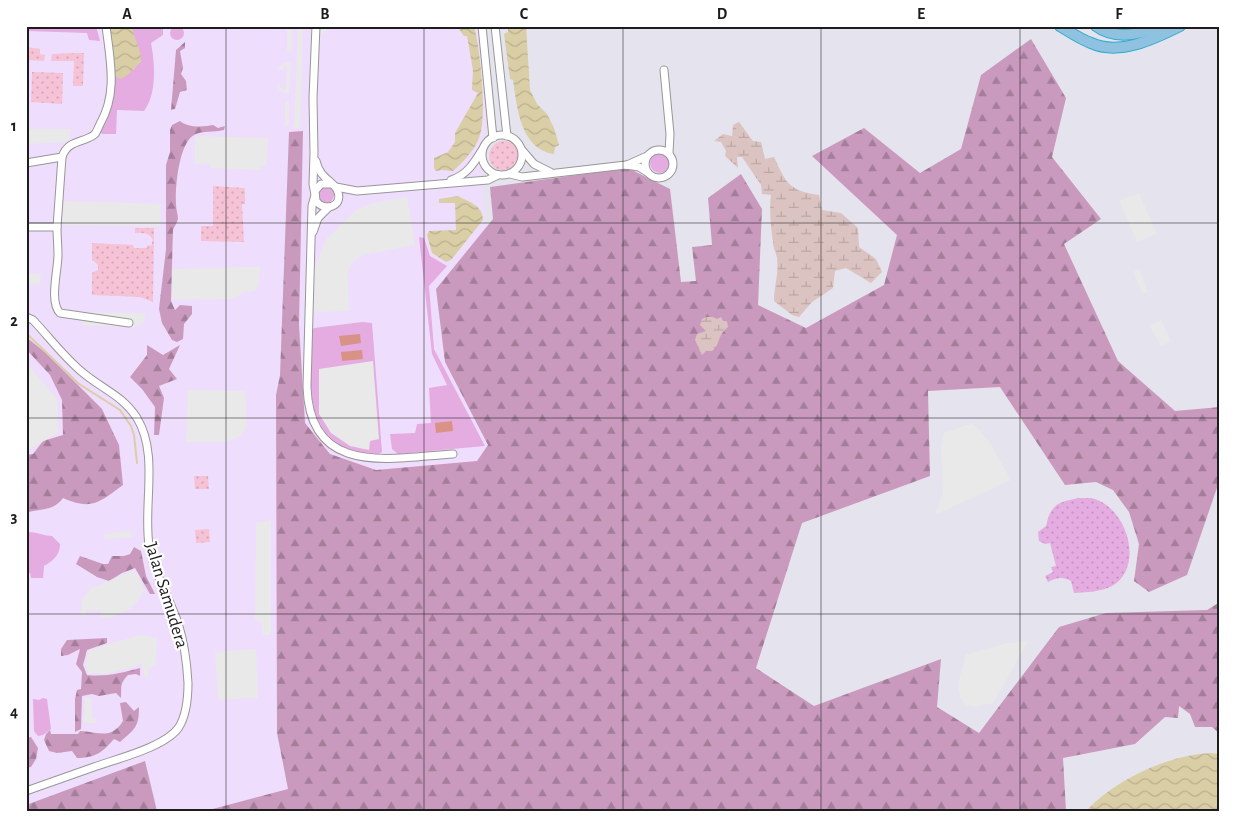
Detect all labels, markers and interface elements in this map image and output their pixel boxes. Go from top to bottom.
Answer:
text: A [122,6,132,22]
text: B [320,6,330,22]
text: C [520,6,529,22]
text: D [717,6,728,22]
text: E [917,6,925,22]
text: F [1115,6,1123,22]
text: 1 [11,118,17,134]
text: 2 [10,313,18,329]
text: 3 [11,509,18,525]
street label: Jalan Samudera [141,540,191,650]
text: 4 [10,704,18,720]

